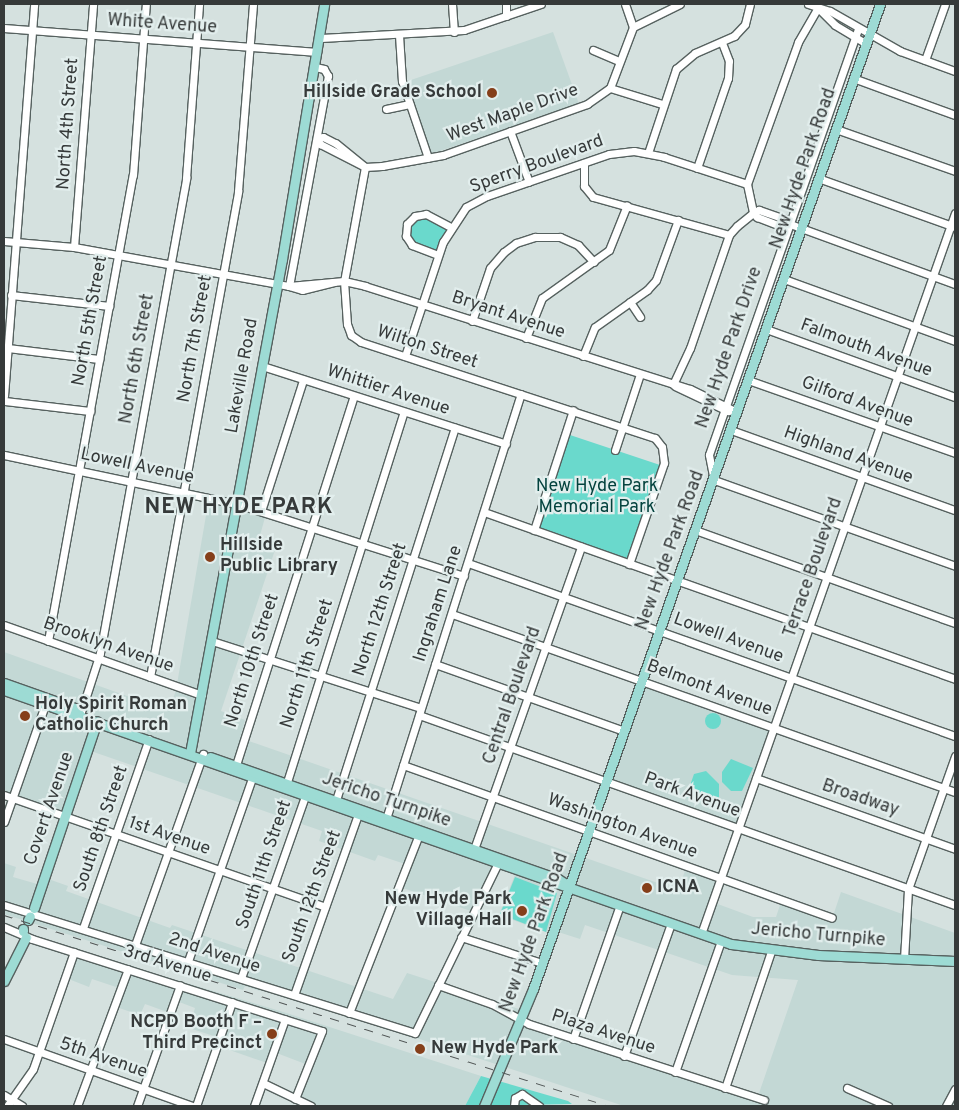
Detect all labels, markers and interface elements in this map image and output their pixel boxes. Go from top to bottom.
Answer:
street label: White Avenue [106,10,218,40]
street label: North 4th Street [54,57,84,191]
street label: West Maple Drive [444,80,582,148]
place label: Hillside Grade School [303,82,482,104]
street label: New Hyde Park Road [766,86,842,252]
marker: Hillside Grade School [486,87,498,99]
street label: Sperry Boulevard [467,131,607,199]
street label: North 5th Street [69,254,113,388]
street label: New Hyde Park Drive [692,264,768,432]
street label: North 7th Street [174,273,218,405]
street label: Bryant Avenue [448,287,568,345]
street label: North 6th Street [116,292,160,426]
street label: Falmouth Avenue [797,315,935,383]
street label: Lakeville Road [222,317,264,435]
street label: Wilton Street [374,322,480,374]
street label: Whittier Avenue [323,361,453,421]
street label: Gilford Avenue [798,373,916,433]
street label: Highland Avenue [780,422,916,490]
street label: Lowell Avenue [78,444,196,490]
street label: New Hyde Park Road [632,468,710,634]
park label: New Hyde Park Memorial Park [536,477,658,520]
district label: NEW HYDE PARK [143,495,335,521]
street label: Terrace Boulevard [780,495,848,641]
place label: Hillside Public Library [220,536,338,578]
street label: North 12th Street [349,541,413,679]
street label: Ingraham Lane [410,543,468,665]
marker: Hillside Public Library [204,551,216,563]
street label: North 10th Street [221,591,285,731]
street label: North 11th Street [277,597,339,731]
street label: Lowell Avenue [670,609,786,669]
street label: Brooklyn Avenue [40,613,176,679]
street label: Central Boulevard [479,624,547,768]
street label: Belmont Avenue [643,656,775,722]
place label: Holy Spirit Roman Catholic Church [35,695,187,738]
marker: Holy Spirit Roman Catholic Church [19,710,31,722]
street label: Covert Avenue [20,749,80,869]
street label: South 8th Street [70,763,134,895]
street label: Park Avenue [641,768,743,824]
street label: Jericho Turnpike [318,769,454,833]
street label: Broadway [819,776,901,822]
street label: Washington Avenue [544,790,700,864]
street label: South 11th Street [233,798,297,932]
street label: 1st Avenue [125,813,213,861]
street label: South 12th Street [279,828,347,966]
street label: New Hyde Park Road [496,850,574,1016]
place label: ICNA [657,877,699,899]
marker: ICNA [641,882,653,894]
place label: New Hyde Park Village Hall [385,890,512,932]
marker: New Hyde Park Village Hall [516,905,528,917]
street label: Jericho Turnpike [750,919,886,953]
street label: 2nd Avenue [165,929,263,979]
street label: 3rd Avenue [120,941,214,989]
street label: Plaza Avenue [548,1006,658,1060]
place label: NCPD Booth F – Third Precinct [130,1013,262,1056]
marker: NCPD Booth F – Third Precinct [266,1028,278,1040]
street label: 5th Avenue [56,1034,150,1084]
place label: New Hyde Park [431,1038,558,1060]
marker: New Hyde Park [413,1042,427,1056]

